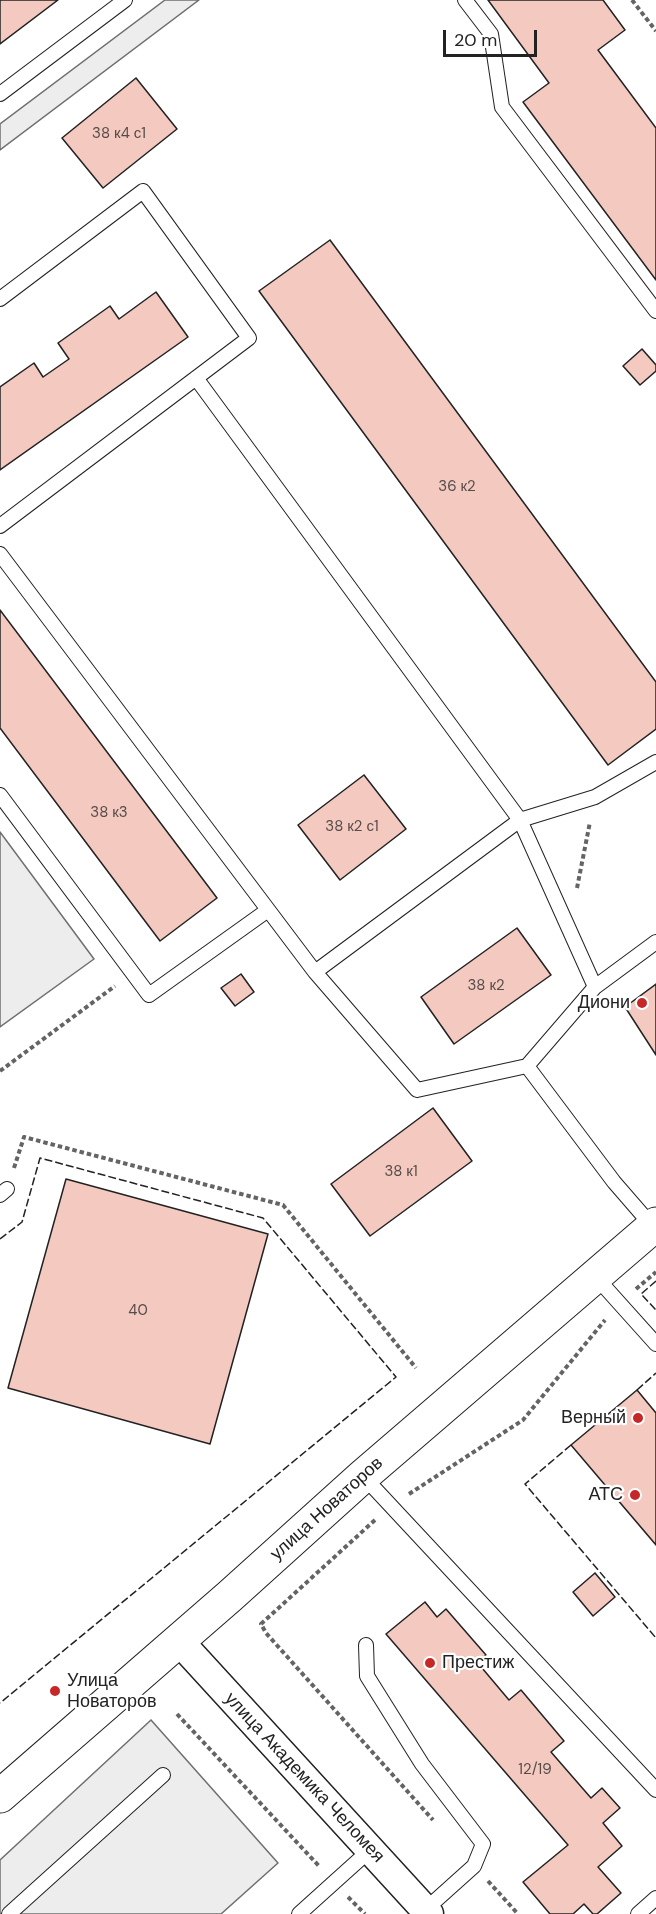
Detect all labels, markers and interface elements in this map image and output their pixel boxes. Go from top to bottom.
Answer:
scale bar [446,18,540,56]
text: 20 m [454,28,497,52]
house number: 38 к4 с1 [92,125,146,143]
house number: 36 к2 [438,478,476,496]
house number: 38 к3 [90,804,128,822]
house number: 38 к2 с1 [325,818,379,836]
house number: 38 к2 [467,977,505,995]
place label: Диони [578,992,630,1014]
marker: Диони [635,996,649,1010]
house number: 38 к1 [384,1163,418,1181]
house number: 40 [128,1302,148,1320]
place label: Верный [561,1407,626,1429]
marker: Верный [631,1411,645,1425]
street label: улица Новаторов [266,1453,388,1565]
place label: АТС [588,1484,623,1506]
marker: АТС [628,1488,642,1502]
place label: Престиж [442,1652,514,1674]
marker: Престиж [423,1656,437,1670]
place label: Улица Новаторов [67,1670,157,1712]
marker: Улица Новаторов [48,1684,62,1698]
street label: улица Академика Челомея [219,1688,389,1868]
house number: 12/19 [518,1761,552,1779]

